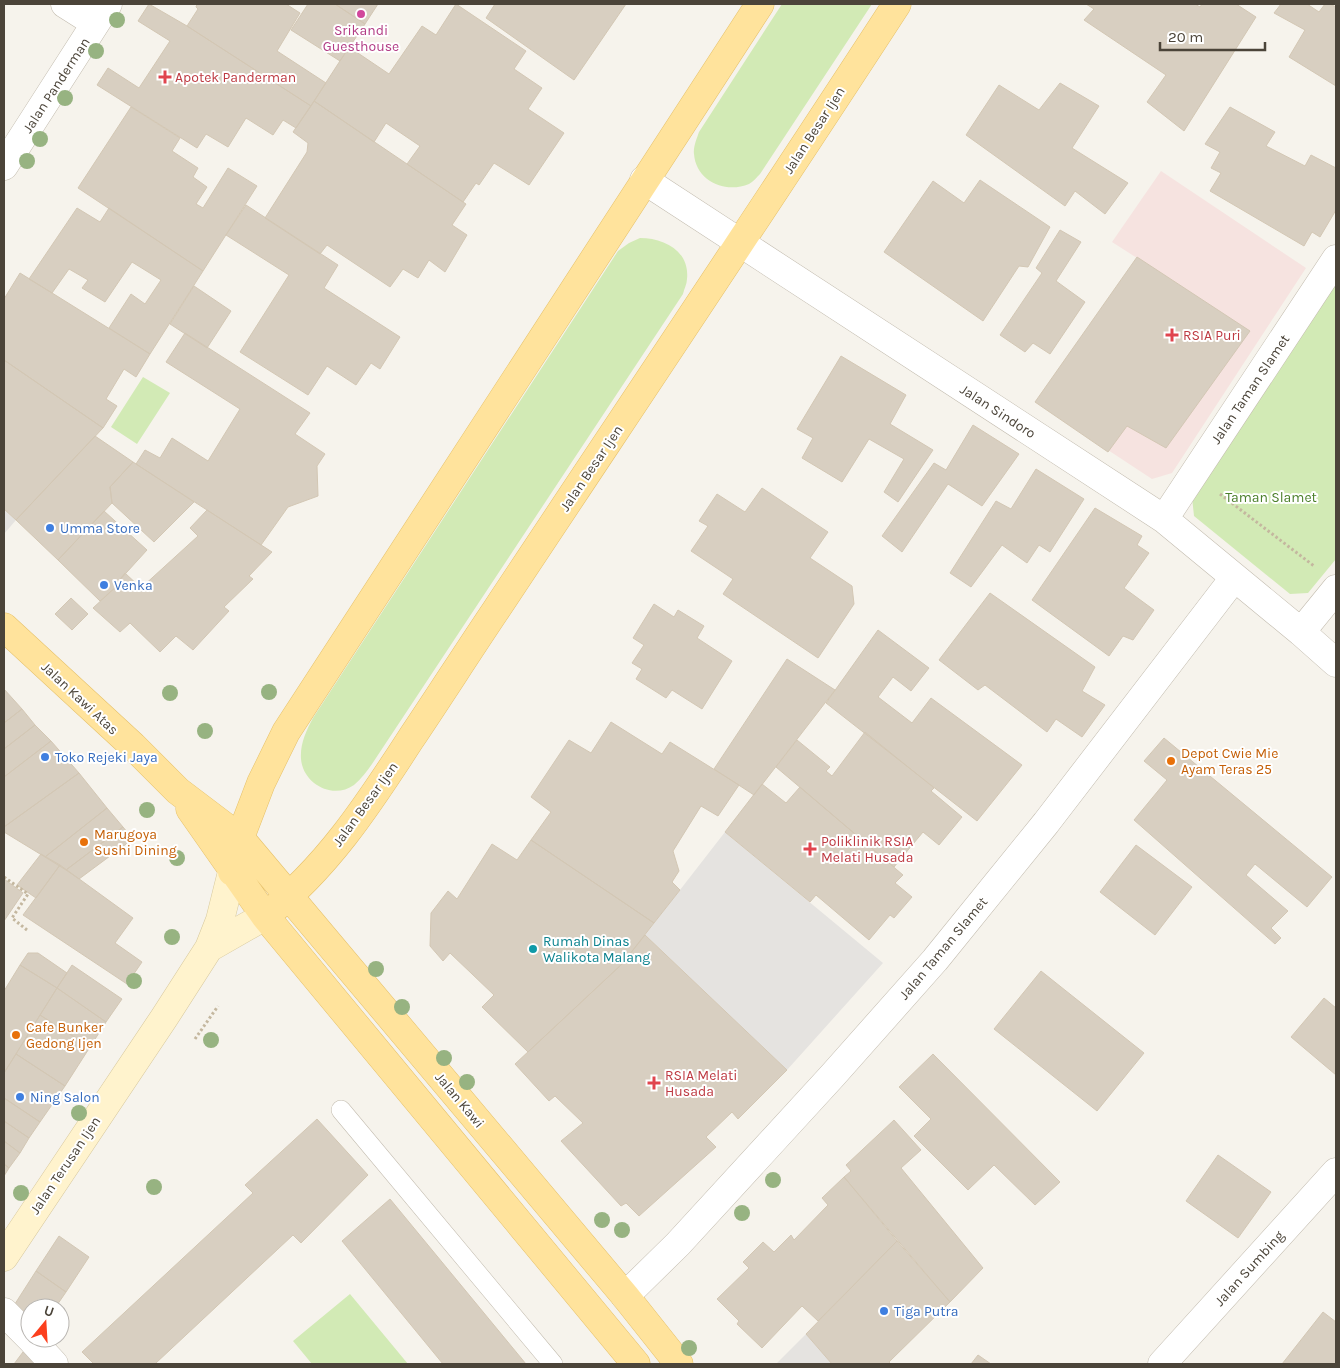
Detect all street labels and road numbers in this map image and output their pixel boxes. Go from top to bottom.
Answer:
street label: Jalan Panderman [19,34,94,136]
street label: Jalan Besar Ijen [780,84,849,177]
street label: Jalan Taman Slamet [1207,331,1293,447]
street label: Jalan Sindoro [957,381,1039,442]
street label: Jalan Besar Ijen [556,422,626,515]
street label: Jalan Kawi Atas [38,658,122,738]
street label: Jalan Besar Ijen [329,759,402,850]
street label: Jalan Taman Slamet [896,894,991,1003]
street label: Jalan Kawi [431,1069,488,1132]
street label: Jalan Terusan Ijen [26,1113,104,1217]
street label: Jalan Sumbing [1211,1227,1288,1310]

